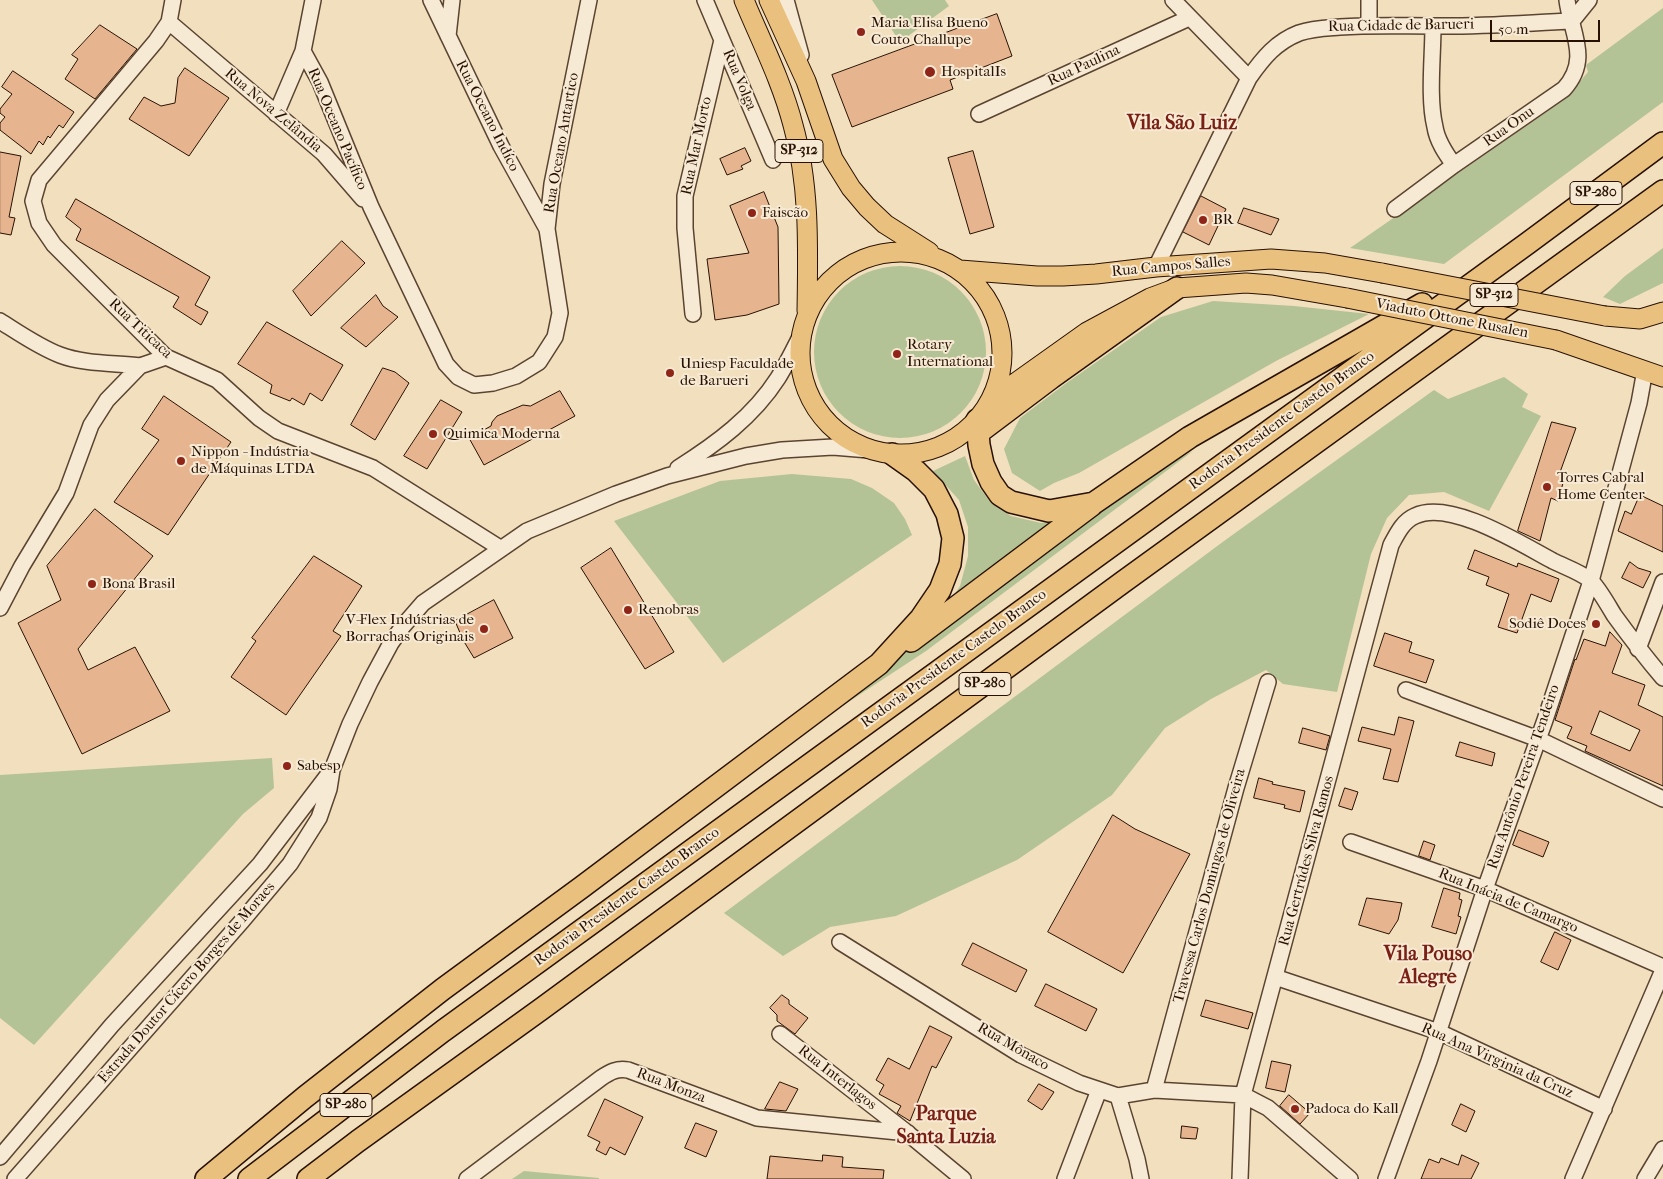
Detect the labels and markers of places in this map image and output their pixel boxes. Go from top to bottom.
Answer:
place label: Maria Elisa Bueno Couto Challupe [871,14,988,49]
marker: Maria Elisa Bueno Couto Challupe [855,26,867,38]
place label: HospitalIs [941,63,1006,81]
marker: HospitalIs [923,65,937,79]
place label: Faiscão [762,204,808,222]
marker: Faiscão [746,207,758,219]
place label: BR [1213,211,1234,229]
marker: BR [1197,214,1209,226]
place label: Rotary International [907,336,993,371]
marker: Rotary International [891,348,903,360]
place label: Uniesp Faculdade de Barueri [680,355,794,390]
marker: Uniesp Faculdade de Barueri [664,367,676,379]
place label: Quimica Moderna [443,425,560,443]
marker: Quimica Moderna [427,428,439,440]
place label: Nippon - Indústria de Máquinas LTDA [191,443,315,478]
marker: Nippon - Indústria de Máquinas LTDA [175,455,187,467]
place label: Torres Cabral Home Center [1557,469,1645,504]
marker: Torres Cabral Home Center [1541,481,1553,493]
place label: Bona Brasil [102,575,175,593]
marker: Bona Brasil [86,578,98,590]
place label: Renobras [638,601,699,619]
marker: Renobras [622,604,634,616]
place label: V-Flex Indústrias de Borrachas Originais [346,611,474,646]
place label: Sodiê Doces [1509,615,1586,633]
marker: Sodiê Doces [1590,618,1602,630]
marker: V-Flex Indústrias de Borrachas Originais [478,623,490,635]
place label: Sabesp [297,757,341,775]
marker: Sabesp [281,760,293,772]
place label: Padoca do Kall [1305,1100,1399,1118]
marker: Padoca do Kall [1289,1103,1301,1115]

